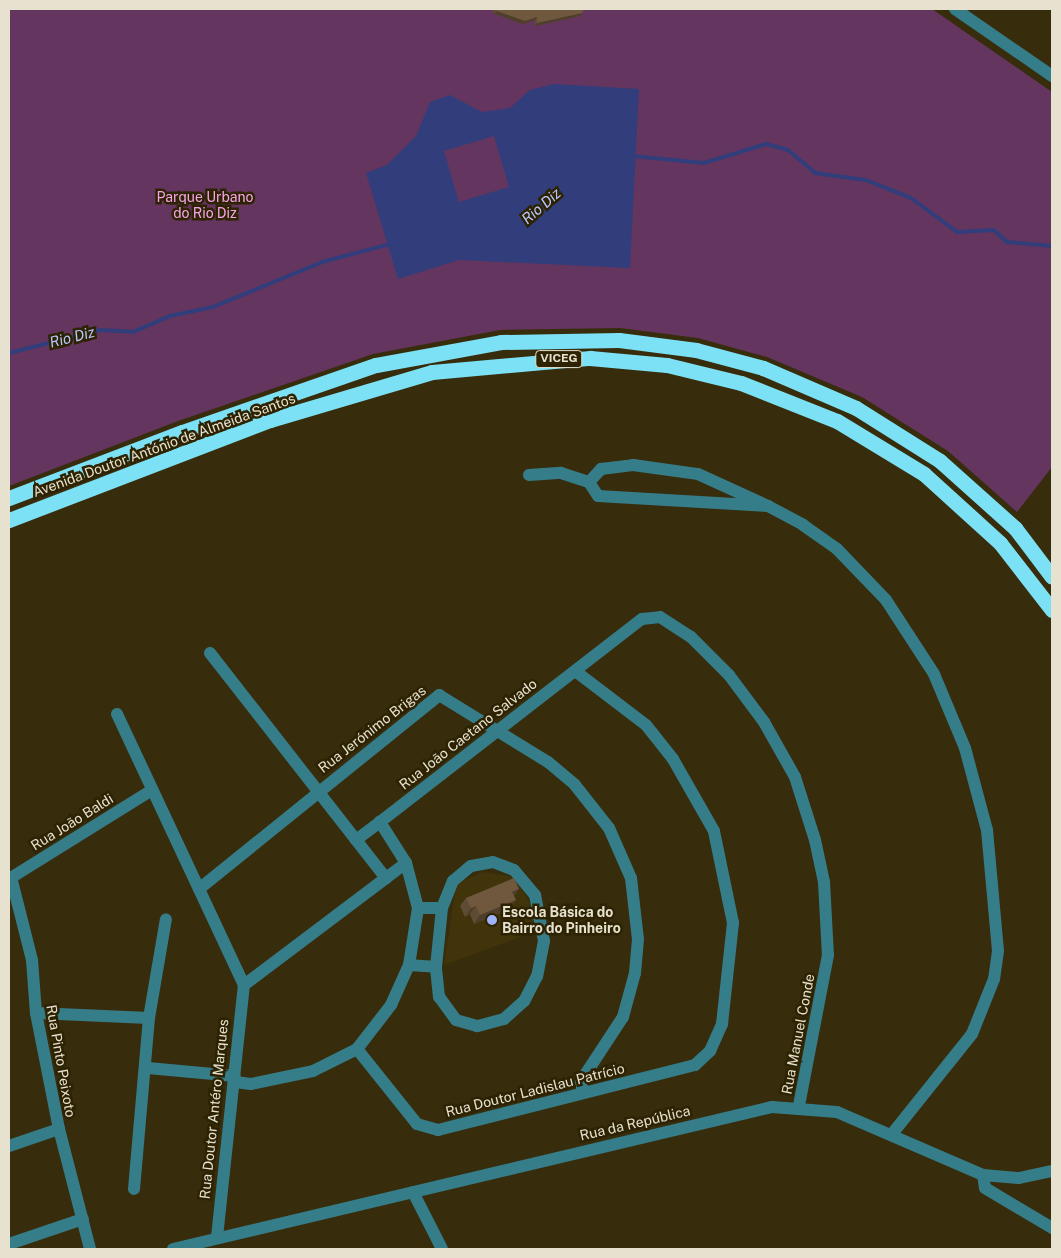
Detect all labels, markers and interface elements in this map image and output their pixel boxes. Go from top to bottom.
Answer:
water label: Rio Diz [518,184,564,228]
park label: Parque Urbano do Rio Diz [157,189,253,222]
water label: Rio Diz [48,323,96,351]
road number: VICEG [535,349,583,368]
street label: Avenida Doutor António de Almeida Santos [30,390,298,500]
street label: Rua João Caetano Salvado [396,675,540,793]
street label: Rua Jerónimo Brigas [315,682,429,776]
street label: Rua João Baldi [28,790,116,854]
place label: Escola Básica do Bairro do Pinheiro [502,904,621,936]
marker: Escola Básica do Bairro do Pinheiro [486,914,498,926]
street label: Rua Manuel Conde [778,972,818,1096]
street label: Rua Pinto Peixoto [43,1003,79,1119]
street label: Rua Doutor Antéro Marques [196,1018,232,1200]
street label: Rua Doutor Ladislau Patrício [444,1060,626,1120]
street label: Rua da República [578,1102,692,1144]

